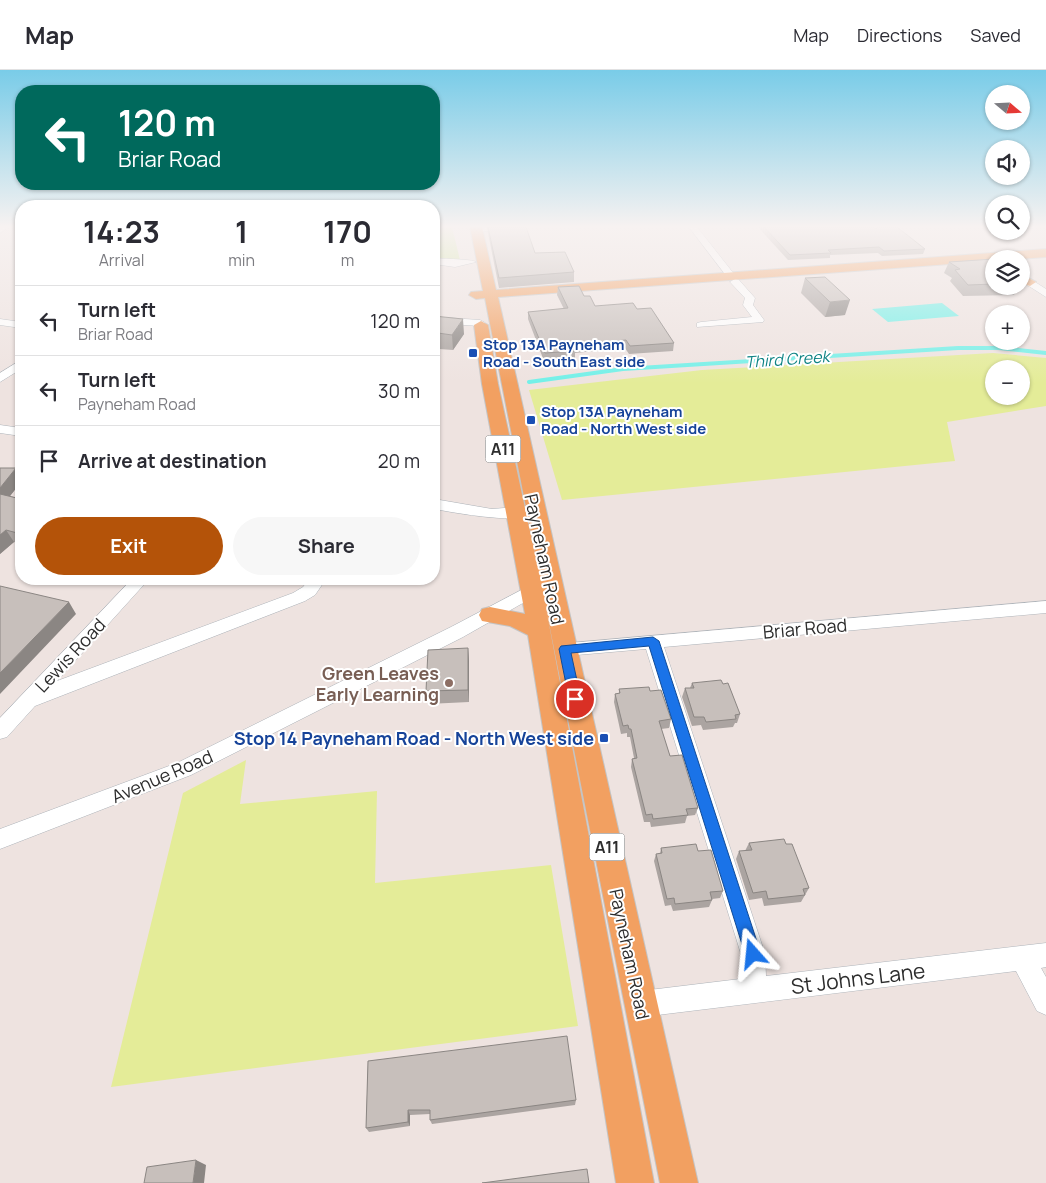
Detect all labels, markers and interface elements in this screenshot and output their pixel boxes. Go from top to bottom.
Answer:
text: Map [25,18,74,51]
text: Map [793,23,829,47]
text: Directions [857,23,942,47]
text: Saved [970,23,1021,47]
north arrow [985,85,1030,130]
map controls [985,85,1030,405]
text: 120 m [118,99,216,147]
icon: left [35,105,100,170]
button: sound [985,140,1030,185]
text: Briar Road [118,144,221,174]
button: search [985,195,1030,240]
text: 14:23 [83,211,160,252]
text: 1 [235,211,248,252]
text: 170 [323,211,372,252]
text: Arrival [99,249,144,271]
text: min [228,249,255,271]
text: m [341,249,354,271]
button: layers [985,250,1030,295]
text: Turn left [78,297,156,323]
button: + [985,305,1030,350]
icon: left [35,307,63,335]
text: 120 m [370,308,420,334]
text: Briar Road [78,323,153,345]
place label: Stop 13A Payneham Road - South East side [483,334,645,372]
water label: Third Creek [744,345,832,373]
marker: Stop 13A Payneham Road - South East side [467,347,479,359]
button: − [985,360,1030,405]
text: Turn left [78,367,156,393]
icon: left [35,377,63,405]
text: 30 m [378,378,420,404]
text: Payneham Road [78,393,196,415]
place label: Stop 13A Payneham Road - North West side [541,401,706,439]
marker: Stop 13A Payneham Road - North West side [525,414,537,426]
road number: A11 [486,436,520,462]
icon: arrive [35,447,63,475]
text: Arrive at destination [78,448,267,474]
text: 20 m [378,448,420,474]
street label: Payneham Road [519,492,571,626]
button: Exit [35,517,223,575]
button: Share [233,517,420,575]
street label: Briar Road [762,612,848,644]
street label: Lewis Road [29,613,111,697]
place label: Green Leaves Early Learning [316,661,439,706]
marker: Green Leaves Early Learning [443,677,455,689]
pin [554,678,596,720]
icon: arrive [561,685,589,713]
place label: Stop 14 Payneham Road - North West side [234,726,594,750]
marker: Stop 14 Payneham Road - North West side [598,732,610,744]
street label: Avenue Road [108,744,216,808]
road number: A11 [590,834,624,860]
street label: Payneham Road [604,887,656,1021]
position arrow [726,927,778,979]
street label: St Johns Lane [789,956,927,1000]

